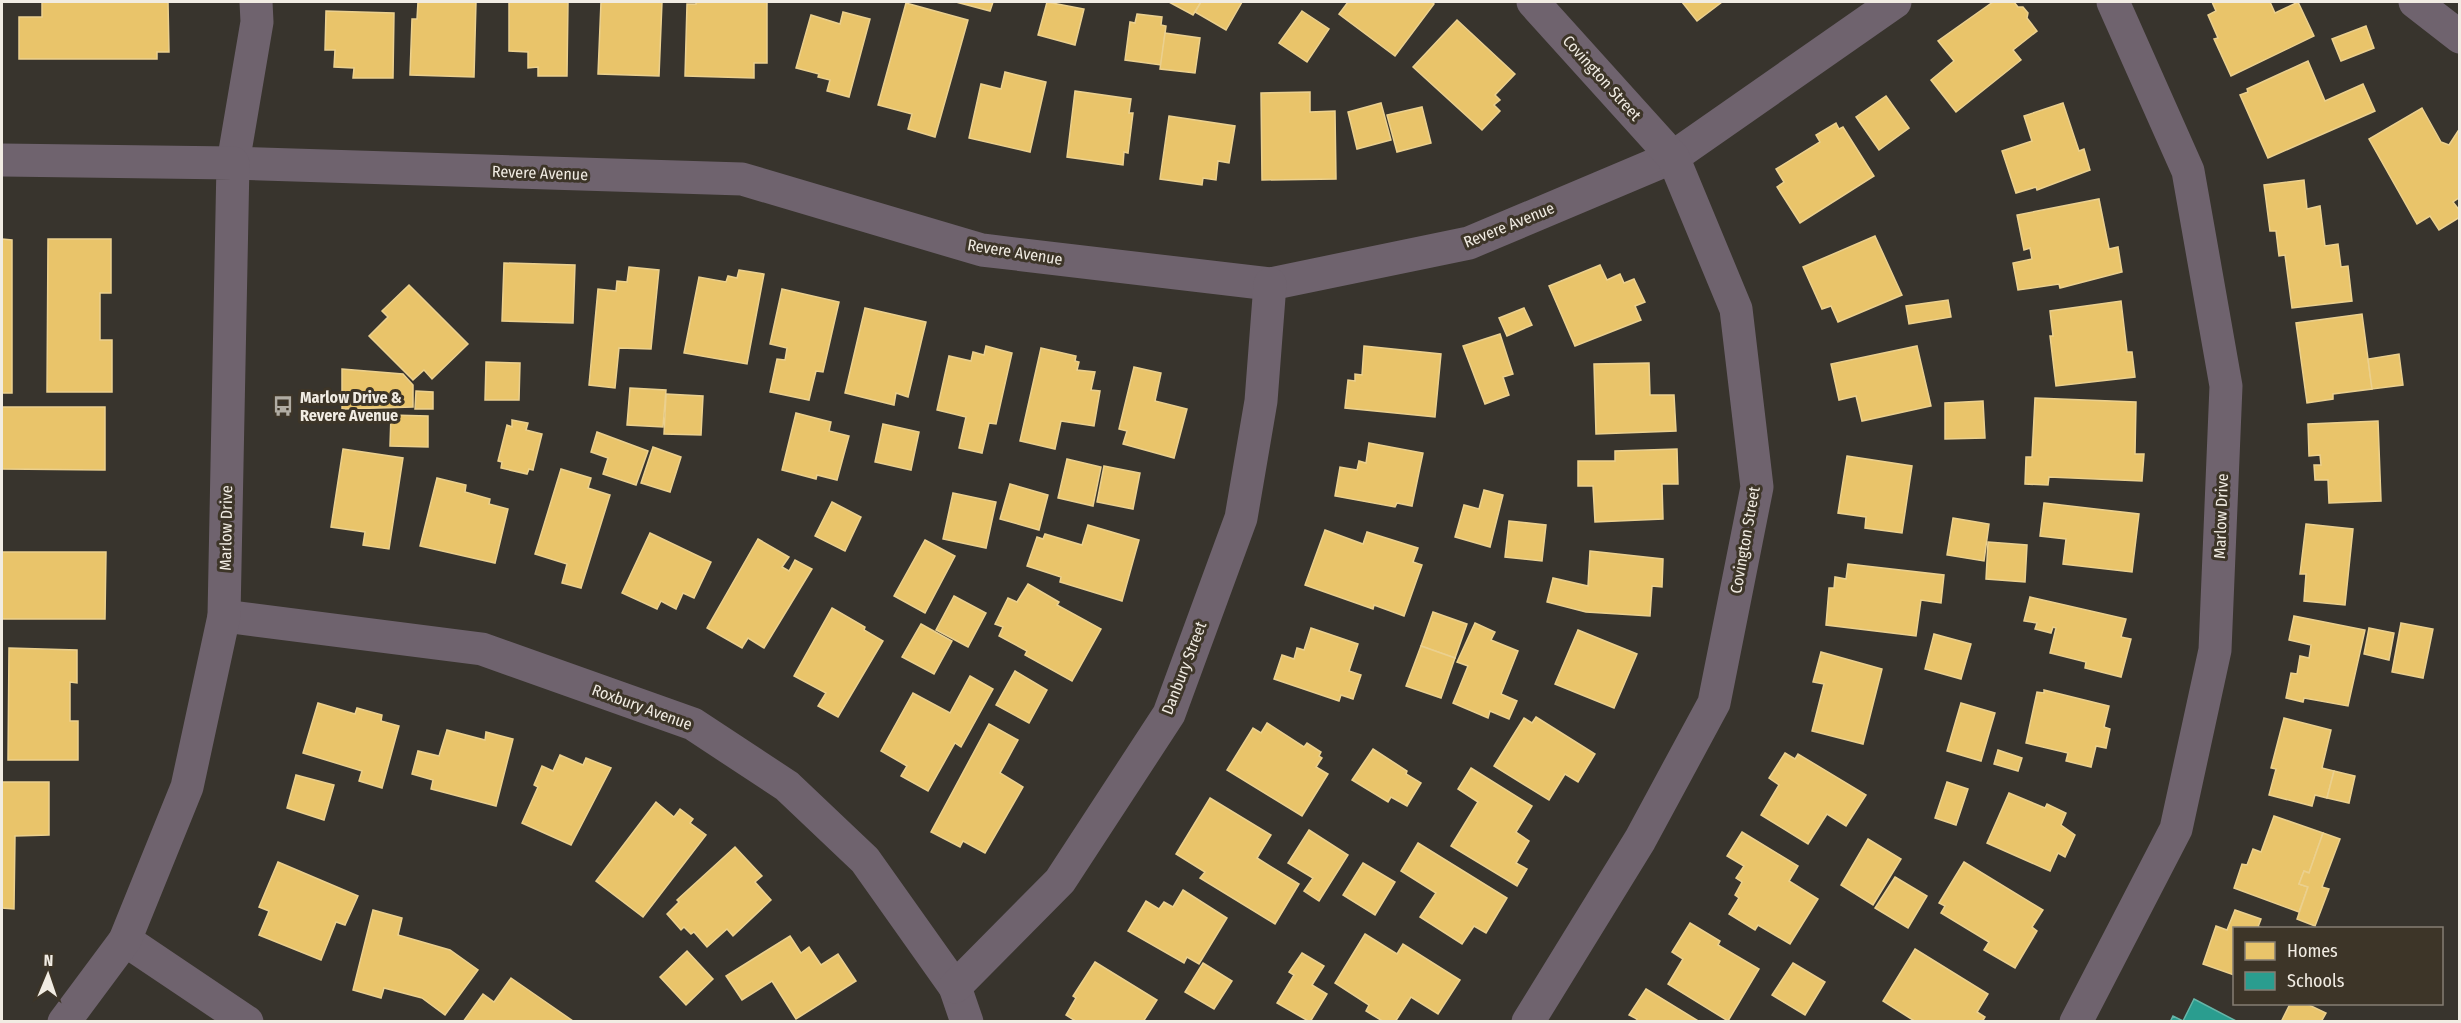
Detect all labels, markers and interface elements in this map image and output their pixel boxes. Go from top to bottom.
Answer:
street label: Covington Street [1559,31,1646,125]
street label: Revere Avenue [492,162,588,184]
street label: Revere Avenue [1461,198,1557,252]
street label: Revere Avenue [966,235,1064,269]
place label: Marlow Drive & Revere Avenue [300,388,402,425]
bus stop icon: Marlow Drive & Revere Avenue [271,394,295,418]
street label: Marlow Drive [2210,473,2232,559]
street label: Covington Street [1726,484,1764,595]
street label: Marlow Drive [216,485,236,571]
street label: Danbury Street [1158,618,1211,717]
street label: Roxbury Avenue [589,680,695,734]
legend [2233,927,2443,1005]
text: Homes [2287,940,2338,962]
north arrow [18,945,78,1005]
text: N [43,951,54,970]
text: Schools [2287,970,2345,992]

